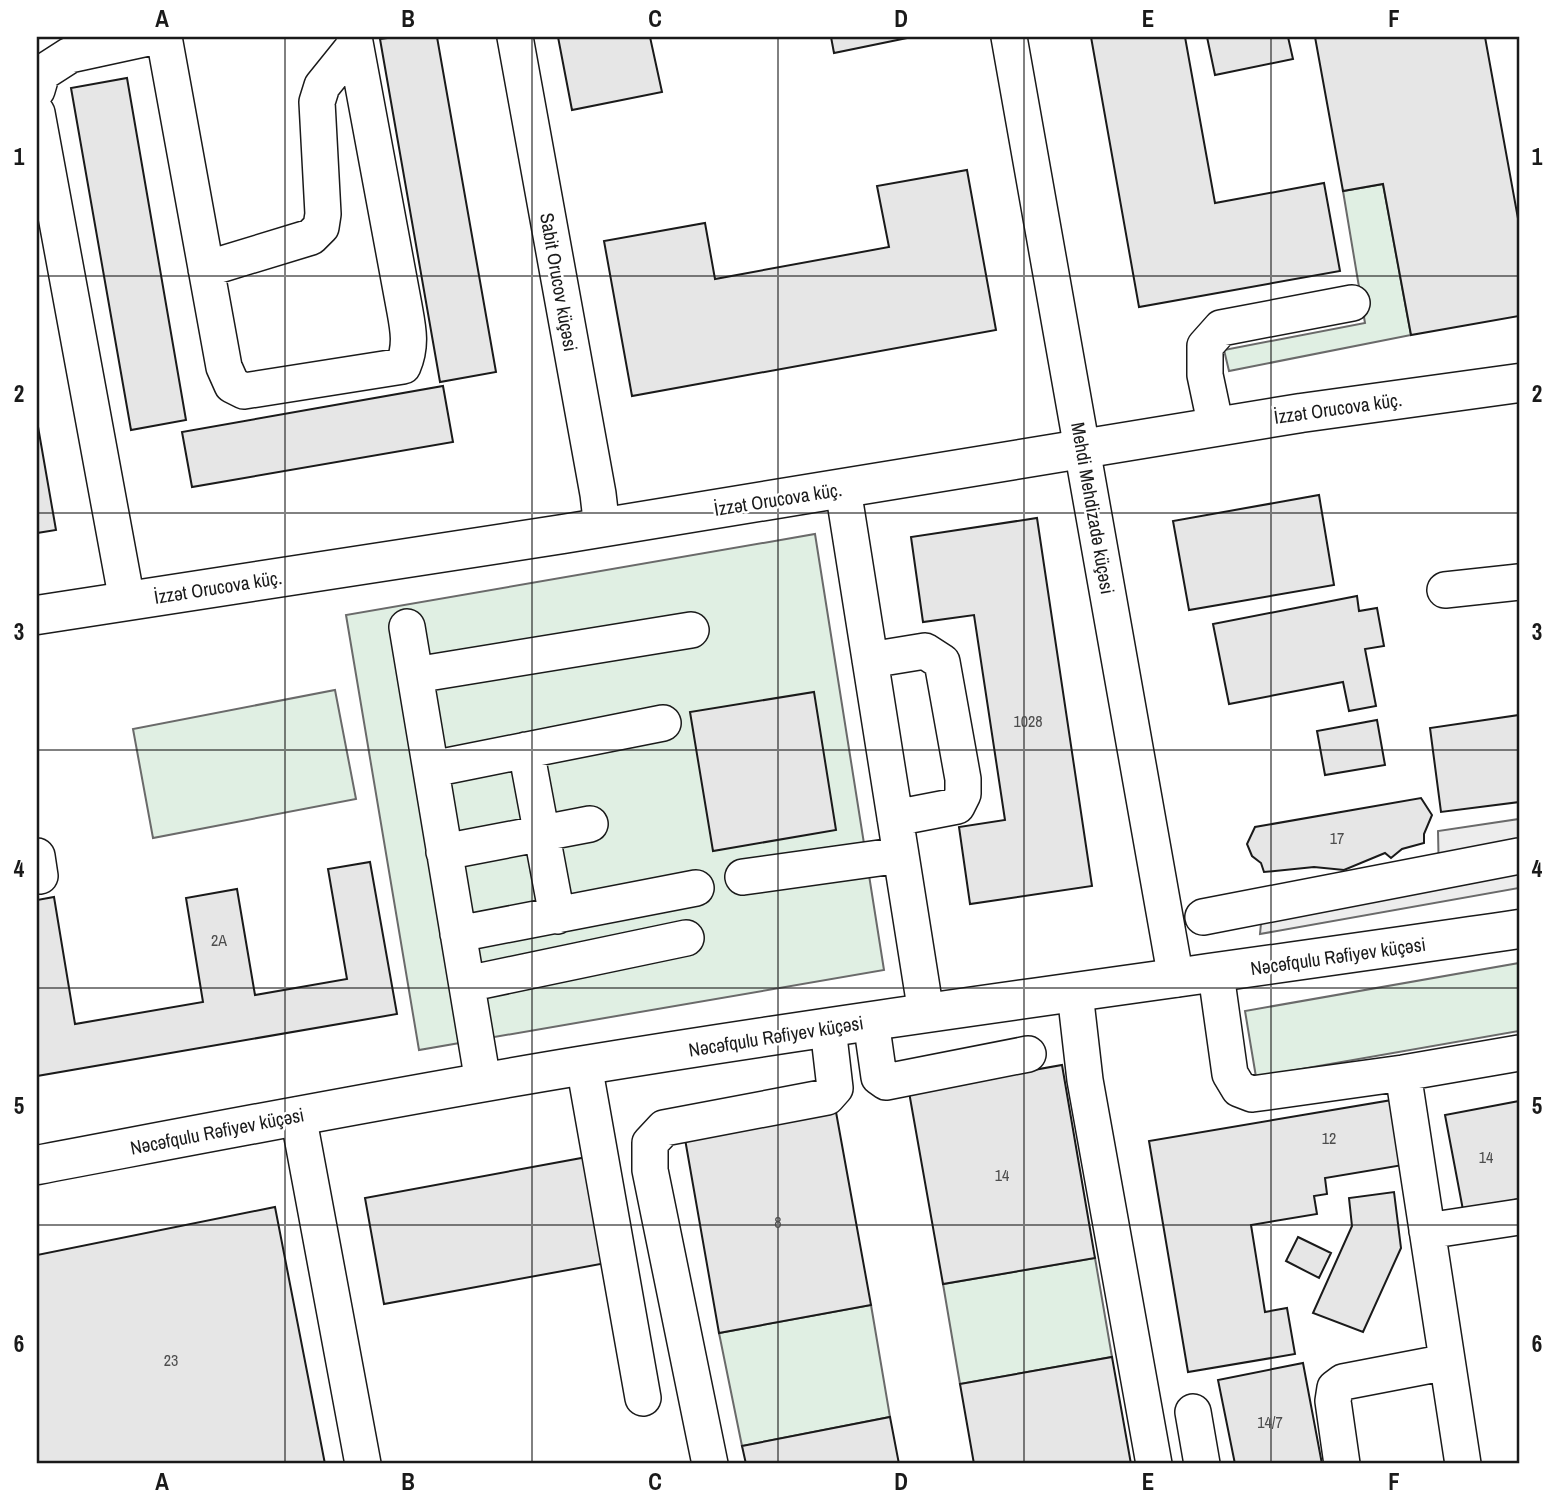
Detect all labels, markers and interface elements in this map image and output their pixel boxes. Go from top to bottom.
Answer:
text: A [155,3,169,34]
text: B [401,3,415,34]
text: C [648,3,662,34]
text: D [894,3,908,34]
text: E [1142,3,1154,34]
text: F [1388,3,1400,34]
text: 1 [14,141,25,172]
text: 1 [1532,141,1543,172]
street label: Sabit Orucov küçəsi [534,211,584,353]
text: 2 [14,378,24,409]
text: 2 [1532,378,1542,409]
street label: İzzət Orucova küç. [1272,386,1404,430]
street label: Mehdi Mehdizadə küçəsi [1065,420,1121,596]
street label: İzzət Orucova küç. [712,476,844,522]
street label: İzzət Orucova küç. [152,564,284,610]
text: 3 [14,616,24,647]
text: 3 [1532,616,1542,647]
house number: 1028 [1013,710,1043,732]
house number: 17 [1330,827,1344,849]
text: 4 [14,853,25,884]
text: 4 [1532,853,1543,884]
house number: 2A [211,929,227,951]
street label: Nəcəfqulu Rəfiyev küçəsi [1249,931,1427,981]
street label: Nəcəfqulu Rəfiyev küçəsi [687,1009,865,1063]
text: 5 [14,1090,24,1121]
text: 5 [1532,1090,1542,1121]
street label: Nəcəfqulu Rəfiyev küçəsi [128,1101,306,1161]
house number: 12 [1322,1127,1336,1149]
house number: 14 [1479,1146,1493,1168]
house number: 14 [995,1164,1009,1186]
house number: 8 [774,1211,782,1233]
text: 6 [14,1328,24,1359]
text: 6 [1532,1328,1542,1359]
house number: 23 [164,1349,178,1371]
house number: 14/7 [1257,1411,1283,1433]
text: A [155,1466,169,1497]
text: B [401,1466,415,1497]
text: C [648,1466,662,1497]
text: D [894,1466,908,1497]
text: E [1142,1466,1154,1497]
text: F [1388,1466,1400,1497]

